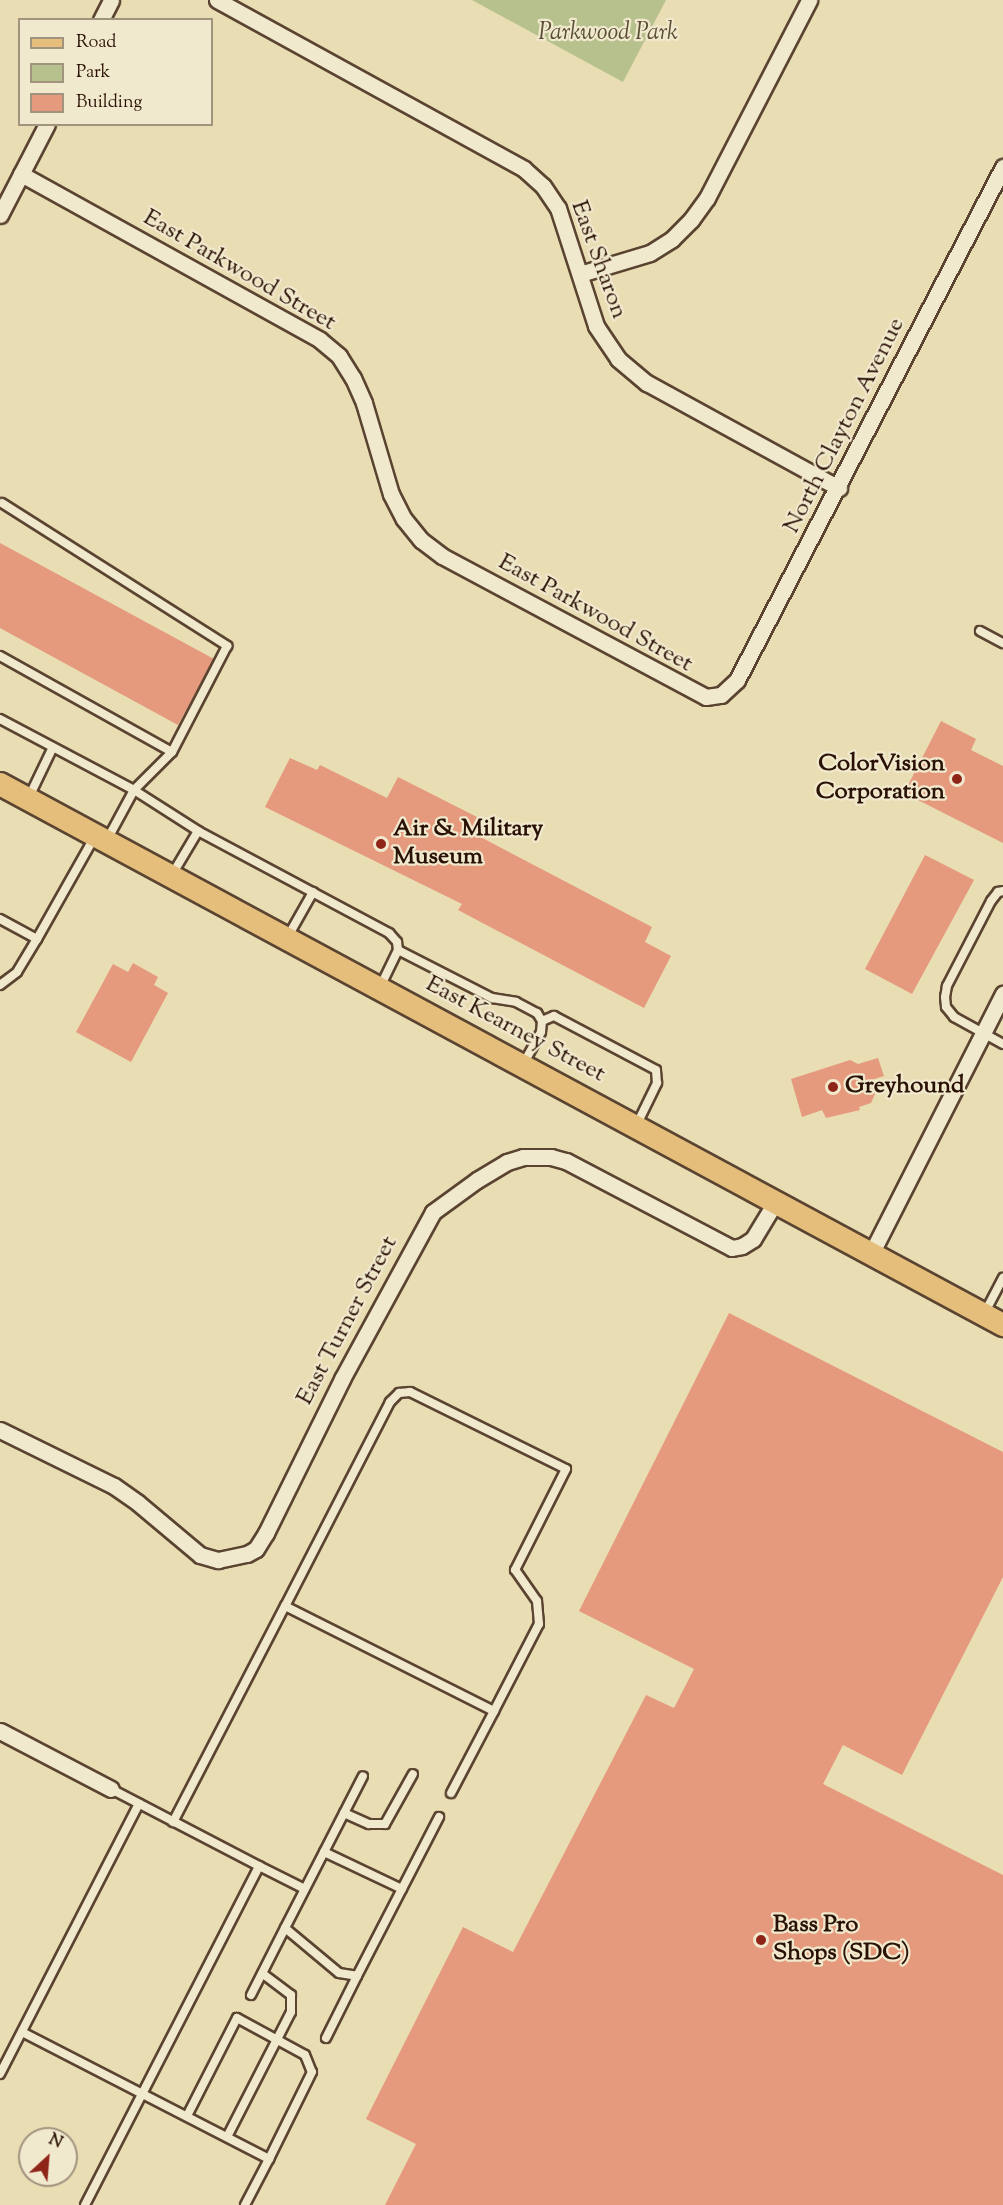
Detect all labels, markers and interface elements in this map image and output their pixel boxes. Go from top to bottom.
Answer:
legend [18,18,213,126]
park label: Parkwood Park [538,20,678,48]
text: Road [76,30,116,56]
text: Park [76,60,110,86]
text: Building [76,90,142,116]
street label: East Sharon [563,197,633,323]
street label: East Parkwood Street [137,204,341,338]
street label: North Clayton Avenue [778,313,912,539]
street label: East Parkwood Street [493,549,697,679]
place label: ColorVision Corporation [816,751,945,807]
marker: ColorVision Corporation [950,772,964,786]
place label: Air & Military Museum [393,816,543,872]
marker: Air & Military Museum [374,837,388,851]
street label: East Kearney Street [420,970,610,1090]
place label: Greyhound [845,1073,965,1101]
marker: Greyhound [826,1080,840,1094]
street label: East Turner Street [291,1232,405,1410]
place label: Bass Pro Shops (SDC) [773,1912,910,1968]
marker: Bass Pro Shops (SDC) [754,1933,768,1947]
north arrow [18,2127,78,2187]
text: N [44,2129,66,2155]

